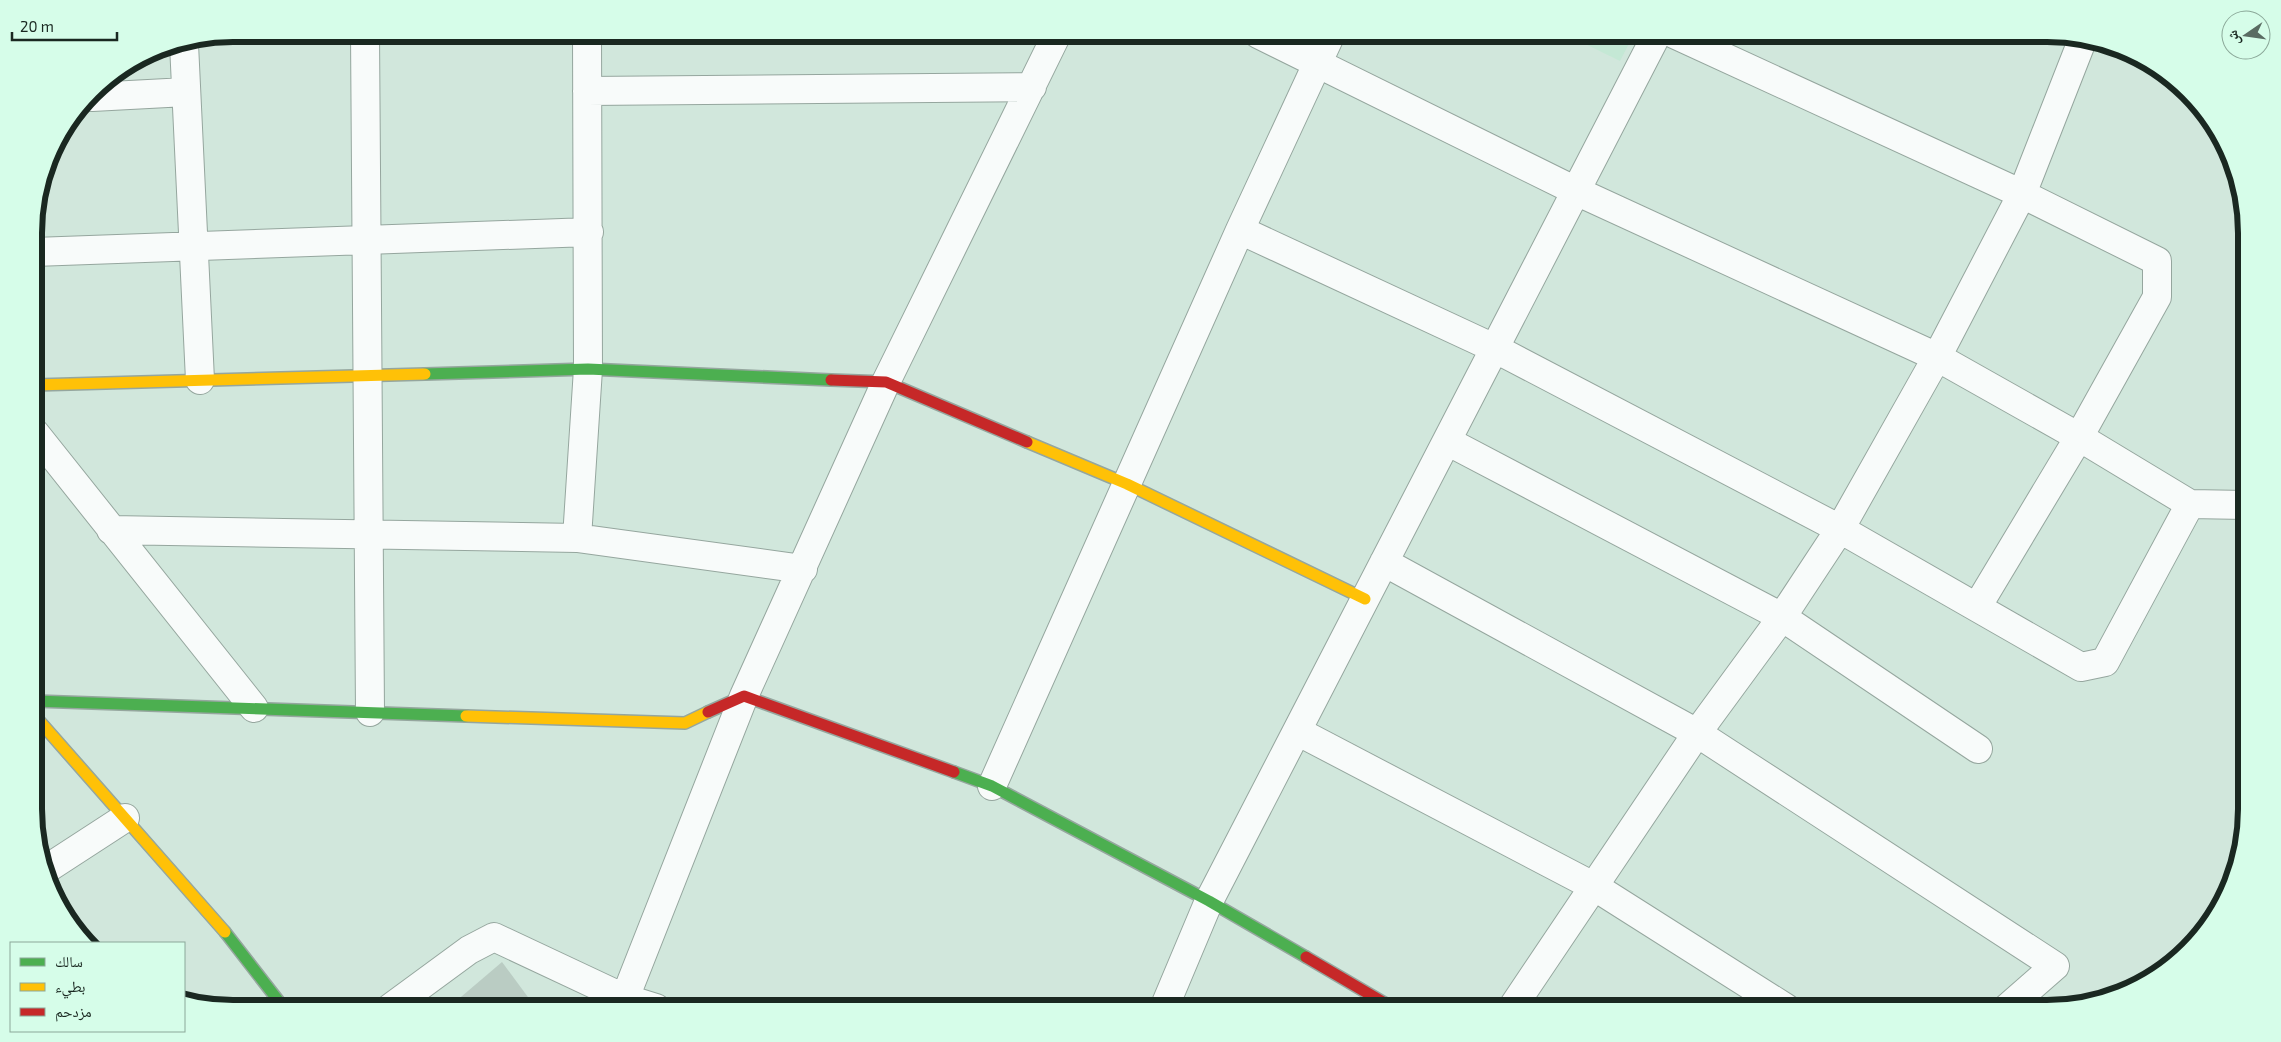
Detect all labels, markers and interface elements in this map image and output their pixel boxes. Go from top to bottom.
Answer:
scale bar [12,10,118,42]
north arrow [2221,10,2271,60]
text: 20 m [20,17,54,35]
text: ش [2223,29,2244,47]
legend [10,942,185,1032]
text: سالك [55,952,83,970]
text: بطيء [55,977,85,999]
text: مزدحم [55,1002,92,1022]

